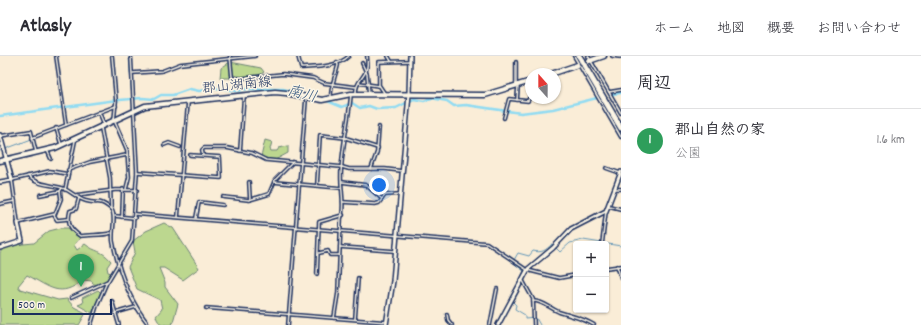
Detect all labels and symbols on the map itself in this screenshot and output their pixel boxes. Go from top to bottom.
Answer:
north arrow [525,68,561,104]
street label: 郡山湖南線 [201,72,273,100]
water label: 南川 [285,81,319,109]
your location [369,175,389,195]
pin: 1 [68,254,94,287]
scale bar [12,297,112,316]

